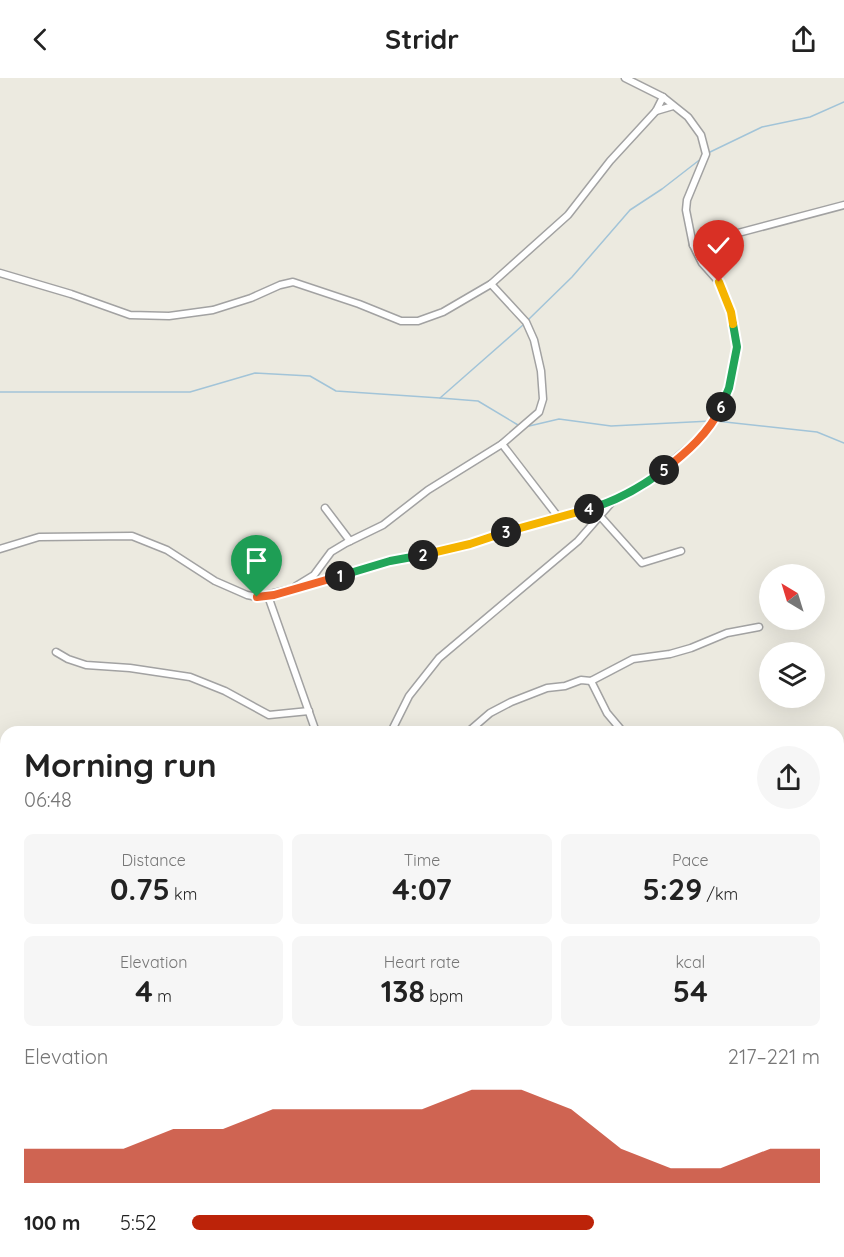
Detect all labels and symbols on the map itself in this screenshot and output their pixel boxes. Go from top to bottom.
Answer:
pin [693,220,744,282]
pin: 6 [706,392,736,422]
pin: 5 [649,455,679,485]
pin: 4 [574,494,604,524]
pin: 3 [491,517,521,547]
pin [231,535,282,597]
pin: 2 [408,540,438,570]
pin: 1 [325,561,355,591]
north arrow [759,564,825,630]

